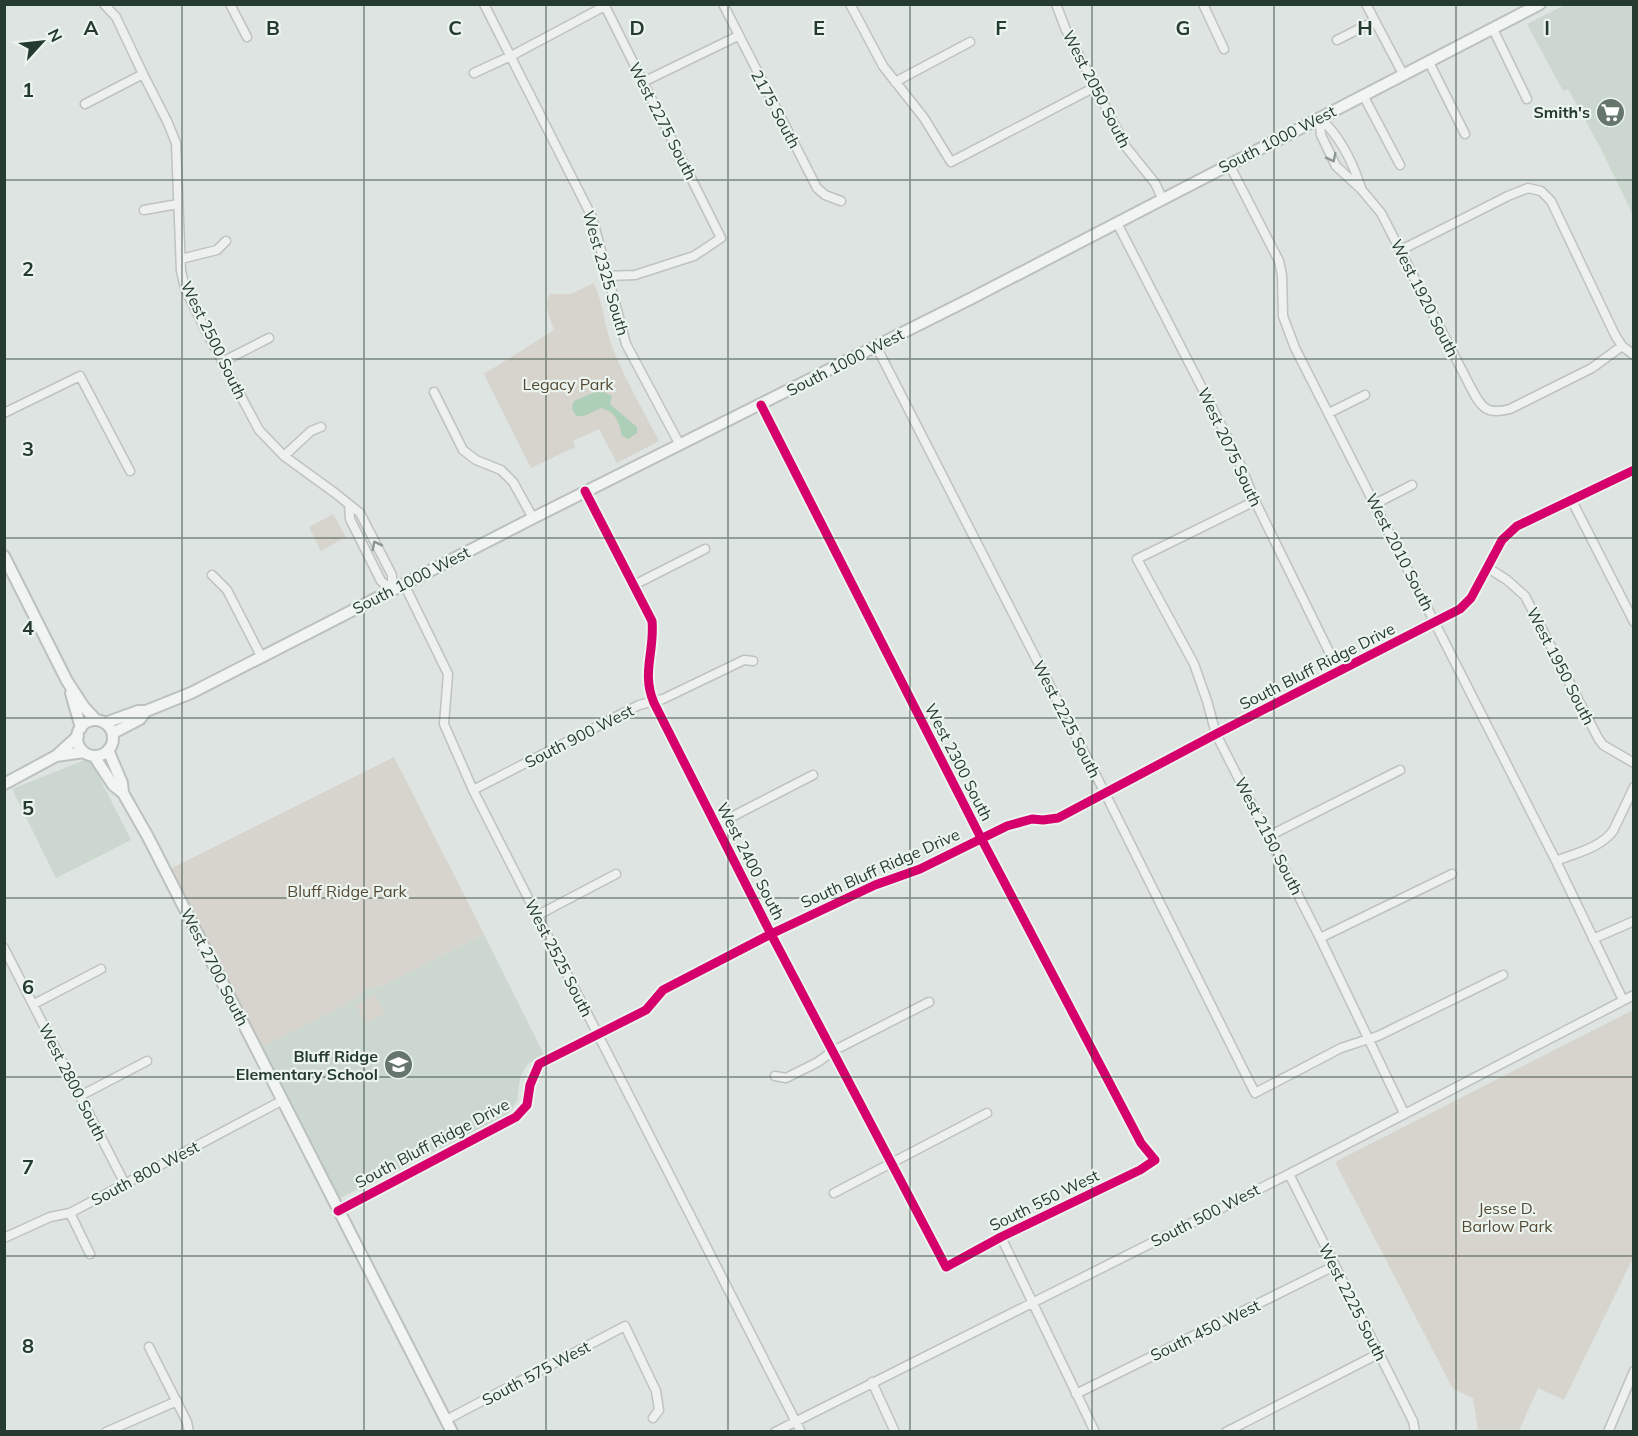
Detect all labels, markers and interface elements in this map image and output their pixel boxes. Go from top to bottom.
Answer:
north arrow [12,12,72,72]
text: A [84,15,99,40]
text: B [266,15,280,40]
text: C [448,15,462,40]
text: D [629,15,645,40]
text: E [813,15,825,40]
text: F [995,15,1007,40]
text: G [1176,15,1190,40]
text: H [1357,15,1373,40]
text: I [1544,15,1550,40]
text: N [44,25,67,45]
street label: West 2050 South [1059,27,1135,151]
street label: West 2275 South [625,59,701,183]
street label: 2175 South [747,66,805,152]
text: 1 [22,77,34,102]
supermarket icon: Smith's [1595,96,1627,128]
street label: South 1000 West [1215,101,1339,177]
place label: Smith's [1534,102,1590,122]
one-way arrow [1325,151,1336,162]
street label: West 2325 South [579,208,633,338]
street label: West 1920 South [1387,236,1463,360]
text: 2 [22,256,34,281]
street label: West 2500 South [177,278,251,402]
street label: South 1000 West [783,324,907,400]
park label: Legacy Park [523,374,614,394]
street label: West 2075 South [1194,384,1266,510]
text: 3 [22,436,34,461]
street label: West 2010 South [1362,490,1438,614]
one-way arrow [372,540,383,551]
street label: South 1000 West [349,542,473,618]
street label: West 1950 South [1523,604,1599,728]
text: 4 [22,615,34,640]
street label: South Bluff Ridge Drive [1236,618,1398,714]
street label: West 2225 South [1029,657,1105,781]
street label: South 900 West [521,700,637,772]
street label: West 2300 South [921,700,997,824]
street label: West 2150 South [1231,774,1307,898]
text: 5 [22,795,34,820]
street label: West 2400 South [713,799,789,923]
street label: South Bluff Ridge Drive [797,824,963,912]
park label: Bluff Ridge Park [287,881,407,901]
street label: West 2525 South [521,896,597,1020]
street label: West 2700 South [177,905,253,1029]
text: 6 [22,974,34,999]
street label: West 2800 South [35,1020,111,1144]
place label: Bluff Ridge Elementary School [236,1046,378,1084]
school or university icon: Bluff Ridge Elementary School [383,1049,415,1081]
street label: South Bluff Ridge Drive [351,1094,513,1192]
street label: South 800 West [88,1136,203,1210]
text: 7 [22,1154,34,1179]
street label: South 550 West [986,1165,1102,1235]
street label: South 500 West [1147,1179,1263,1251]
park label: Jesse D. Barlow Park [1462,1198,1553,1236]
street label: West 2225 South [1315,1240,1391,1364]
street label: South 450 West [1147,1295,1263,1365]
text: 8 [22,1333,34,1358]
street label: South 575 West [479,1336,594,1410]

